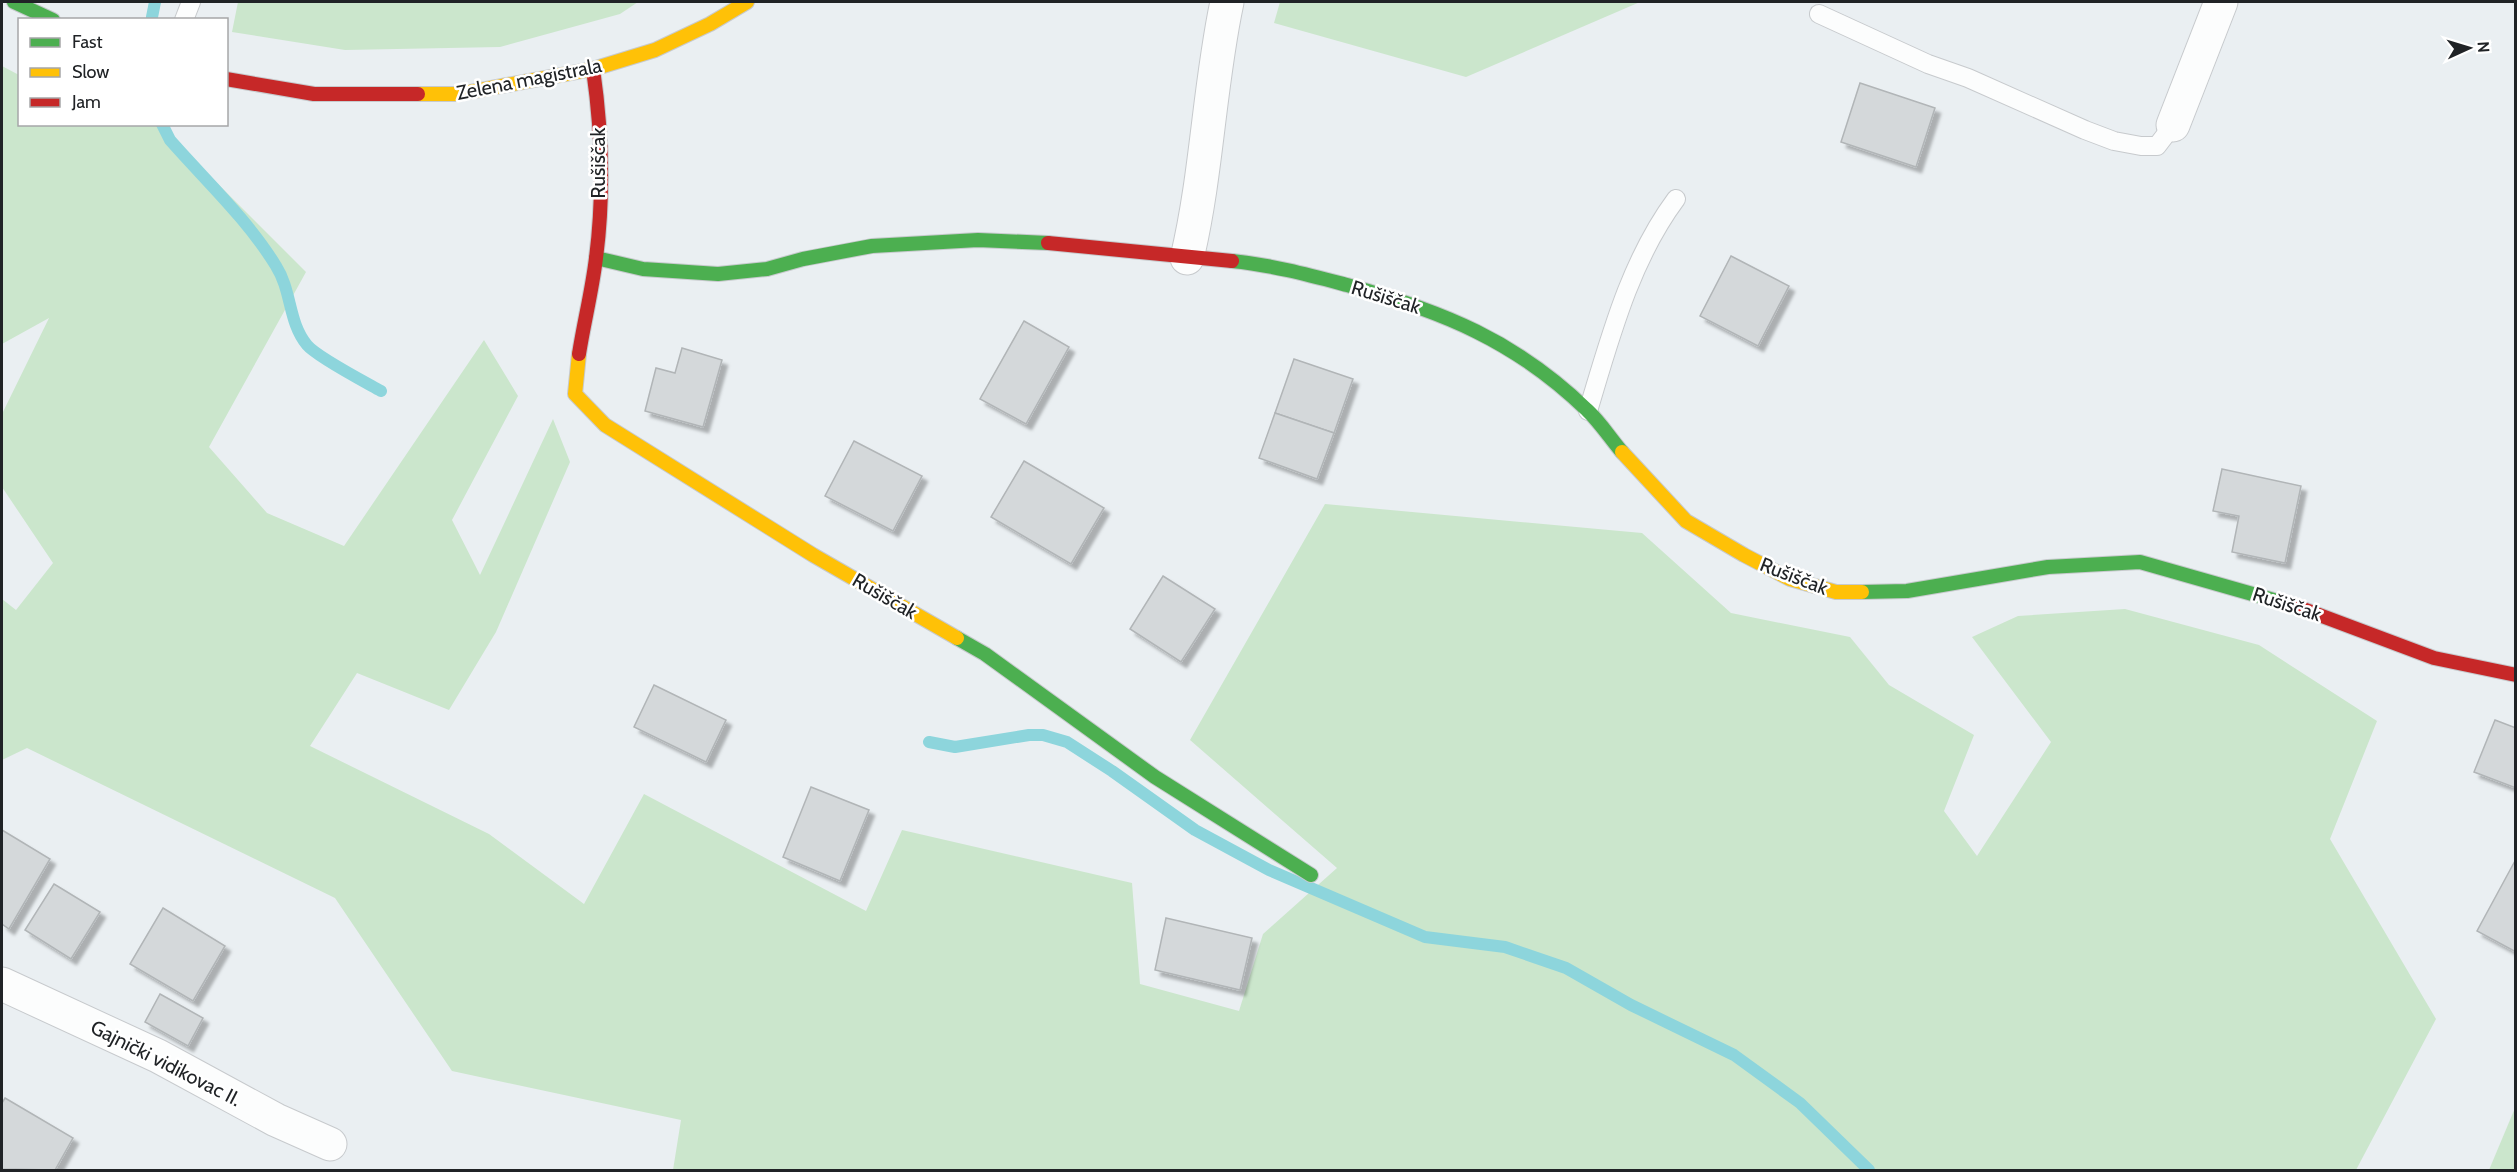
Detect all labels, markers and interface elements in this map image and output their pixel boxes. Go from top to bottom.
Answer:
legend [18,18,228,126]
north arrow [2439,18,2499,78]
text: Fast [72,31,103,53]
text: N [2474,41,2493,53]
street label: Zelena magistrala [454,53,604,105]
text: Slow [72,61,109,83]
text: Jam [71,91,101,113]
street label: Rušiščak [586,128,610,198]
street label: Rušiščak [1349,275,1423,319]
street label: Rušiščak [1757,552,1831,600]
street label: Rušiščak [848,568,922,624]
street label: Rušiščak [2250,582,2324,626]
street label: Gajnički vidikovac II. [87,1015,245,1111]

